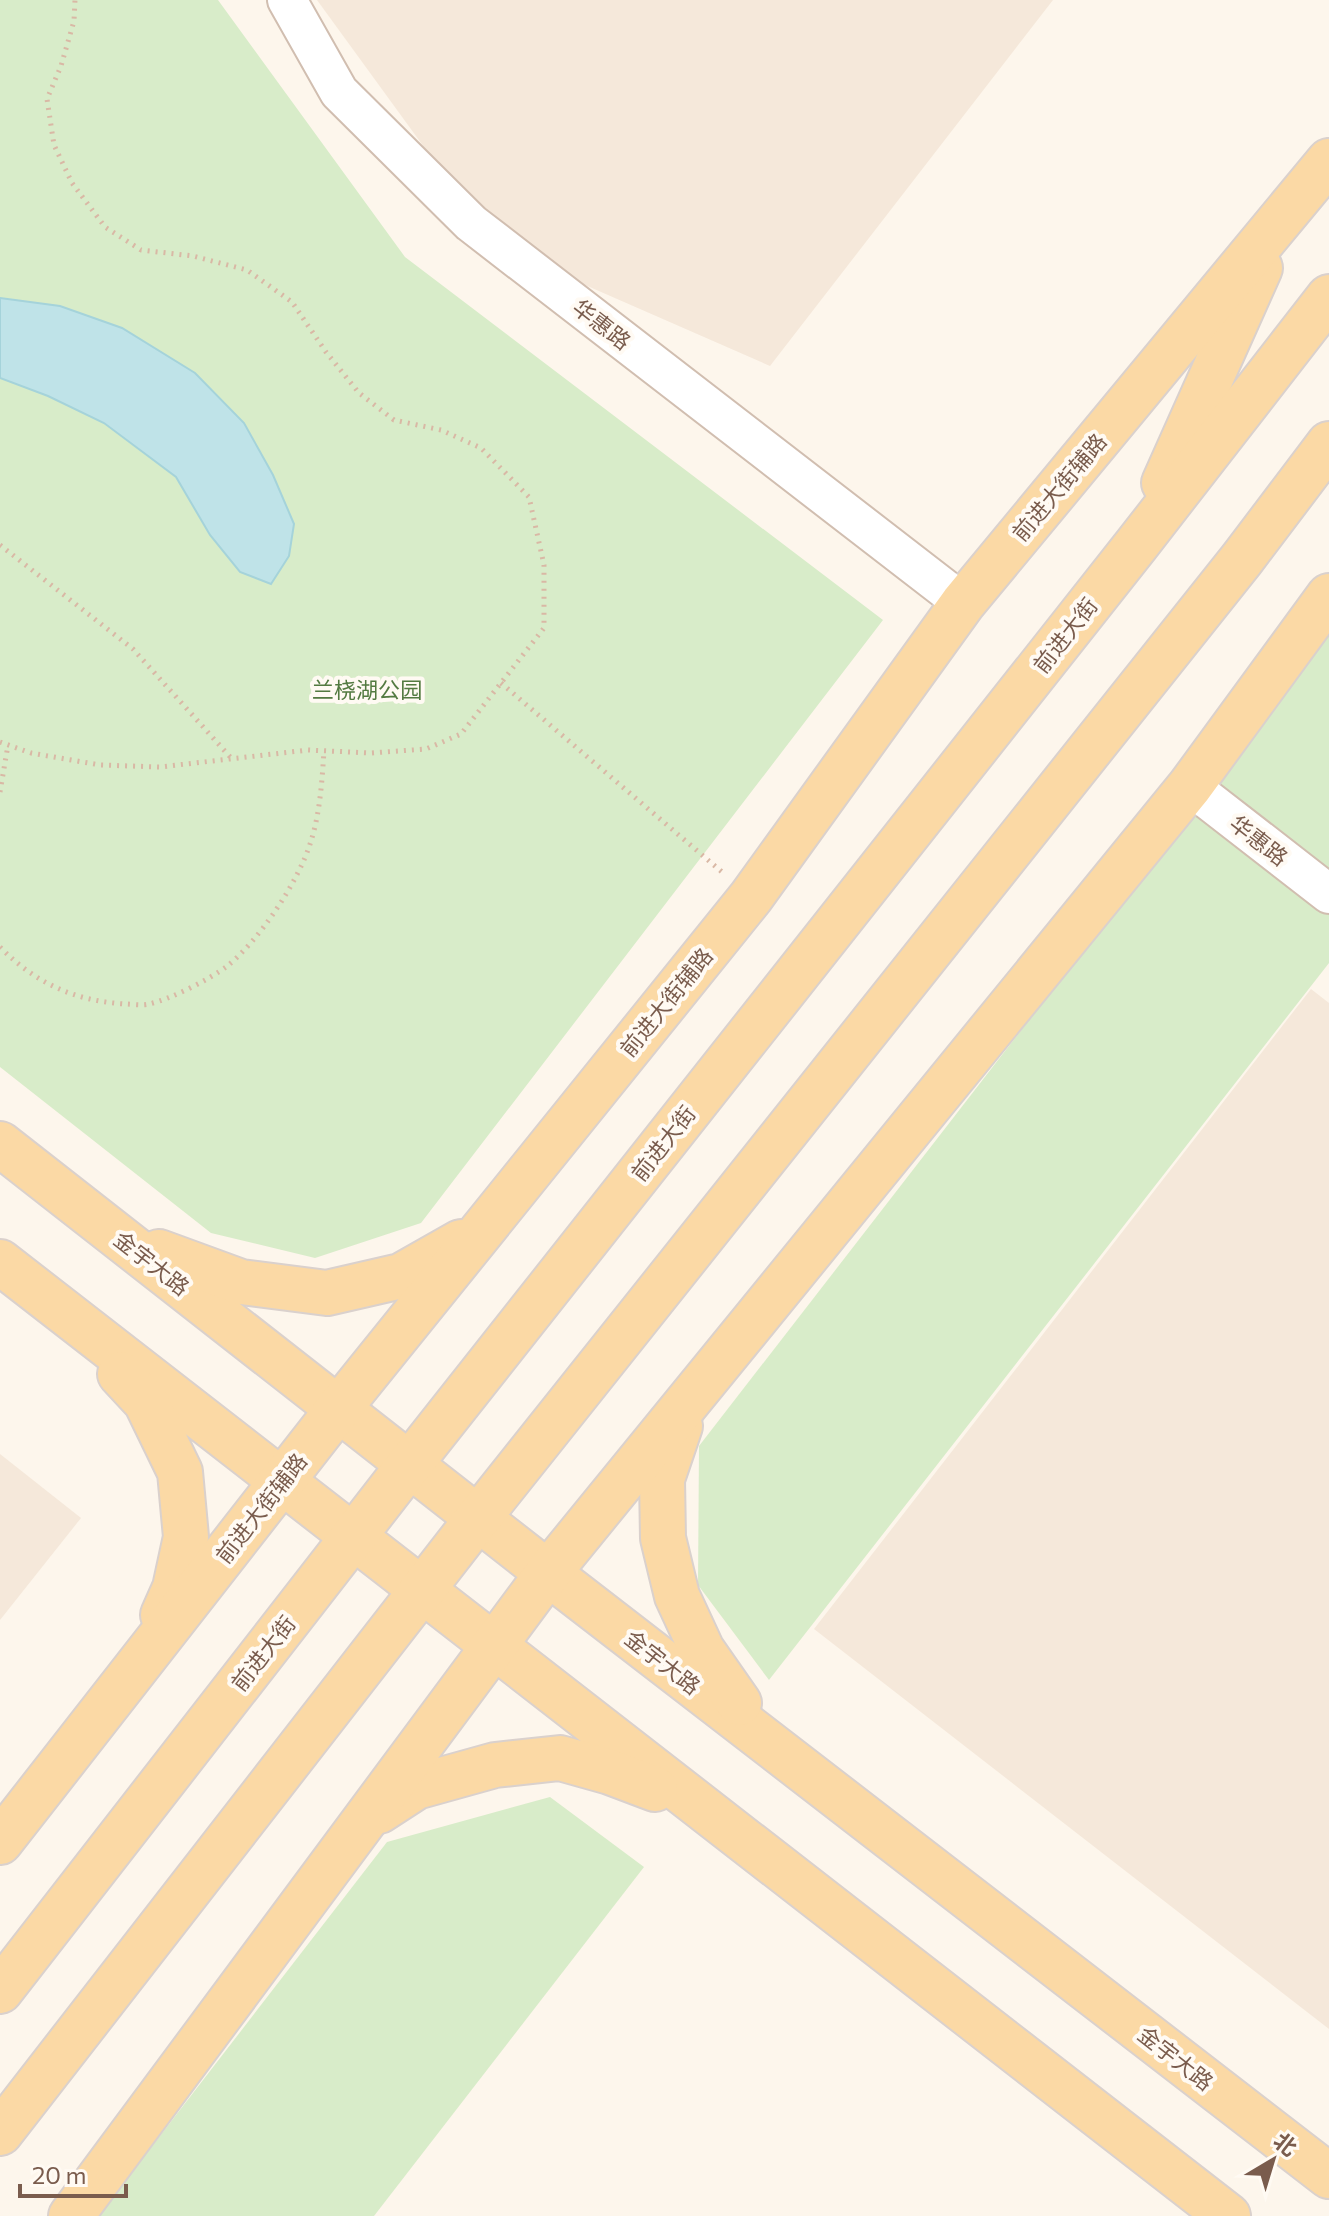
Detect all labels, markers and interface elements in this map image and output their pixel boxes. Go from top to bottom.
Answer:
street label: 华惠路 [568,293,636,355]
street label: 前进大街辅路 [1006,428,1112,546]
street label: 前进大街 [1027,592,1103,678]
park label: 兰桡湖公园 [312,676,422,703]
street label: 华惠路 [1225,809,1293,871]
street label: 前进大街辅路 [614,942,718,1062]
street label: 前进大街 [625,1100,701,1186]
street label: 金宇大路 [109,1225,195,1301]
street label: 前进大街辅路 [210,1448,312,1568]
street label: 前进大街 [225,1610,301,1696]
street label: 金宇大路 [620,1624,706,1700]
street label: 金宇大路 [1133,2020,1219,2096]
north arrow [1233,2120,1313,2200]
text: 北 [1269,2126,1303,2161]
scale bar [20,2148,126,2198]
text: 20 m [32,2160,86,2189]

